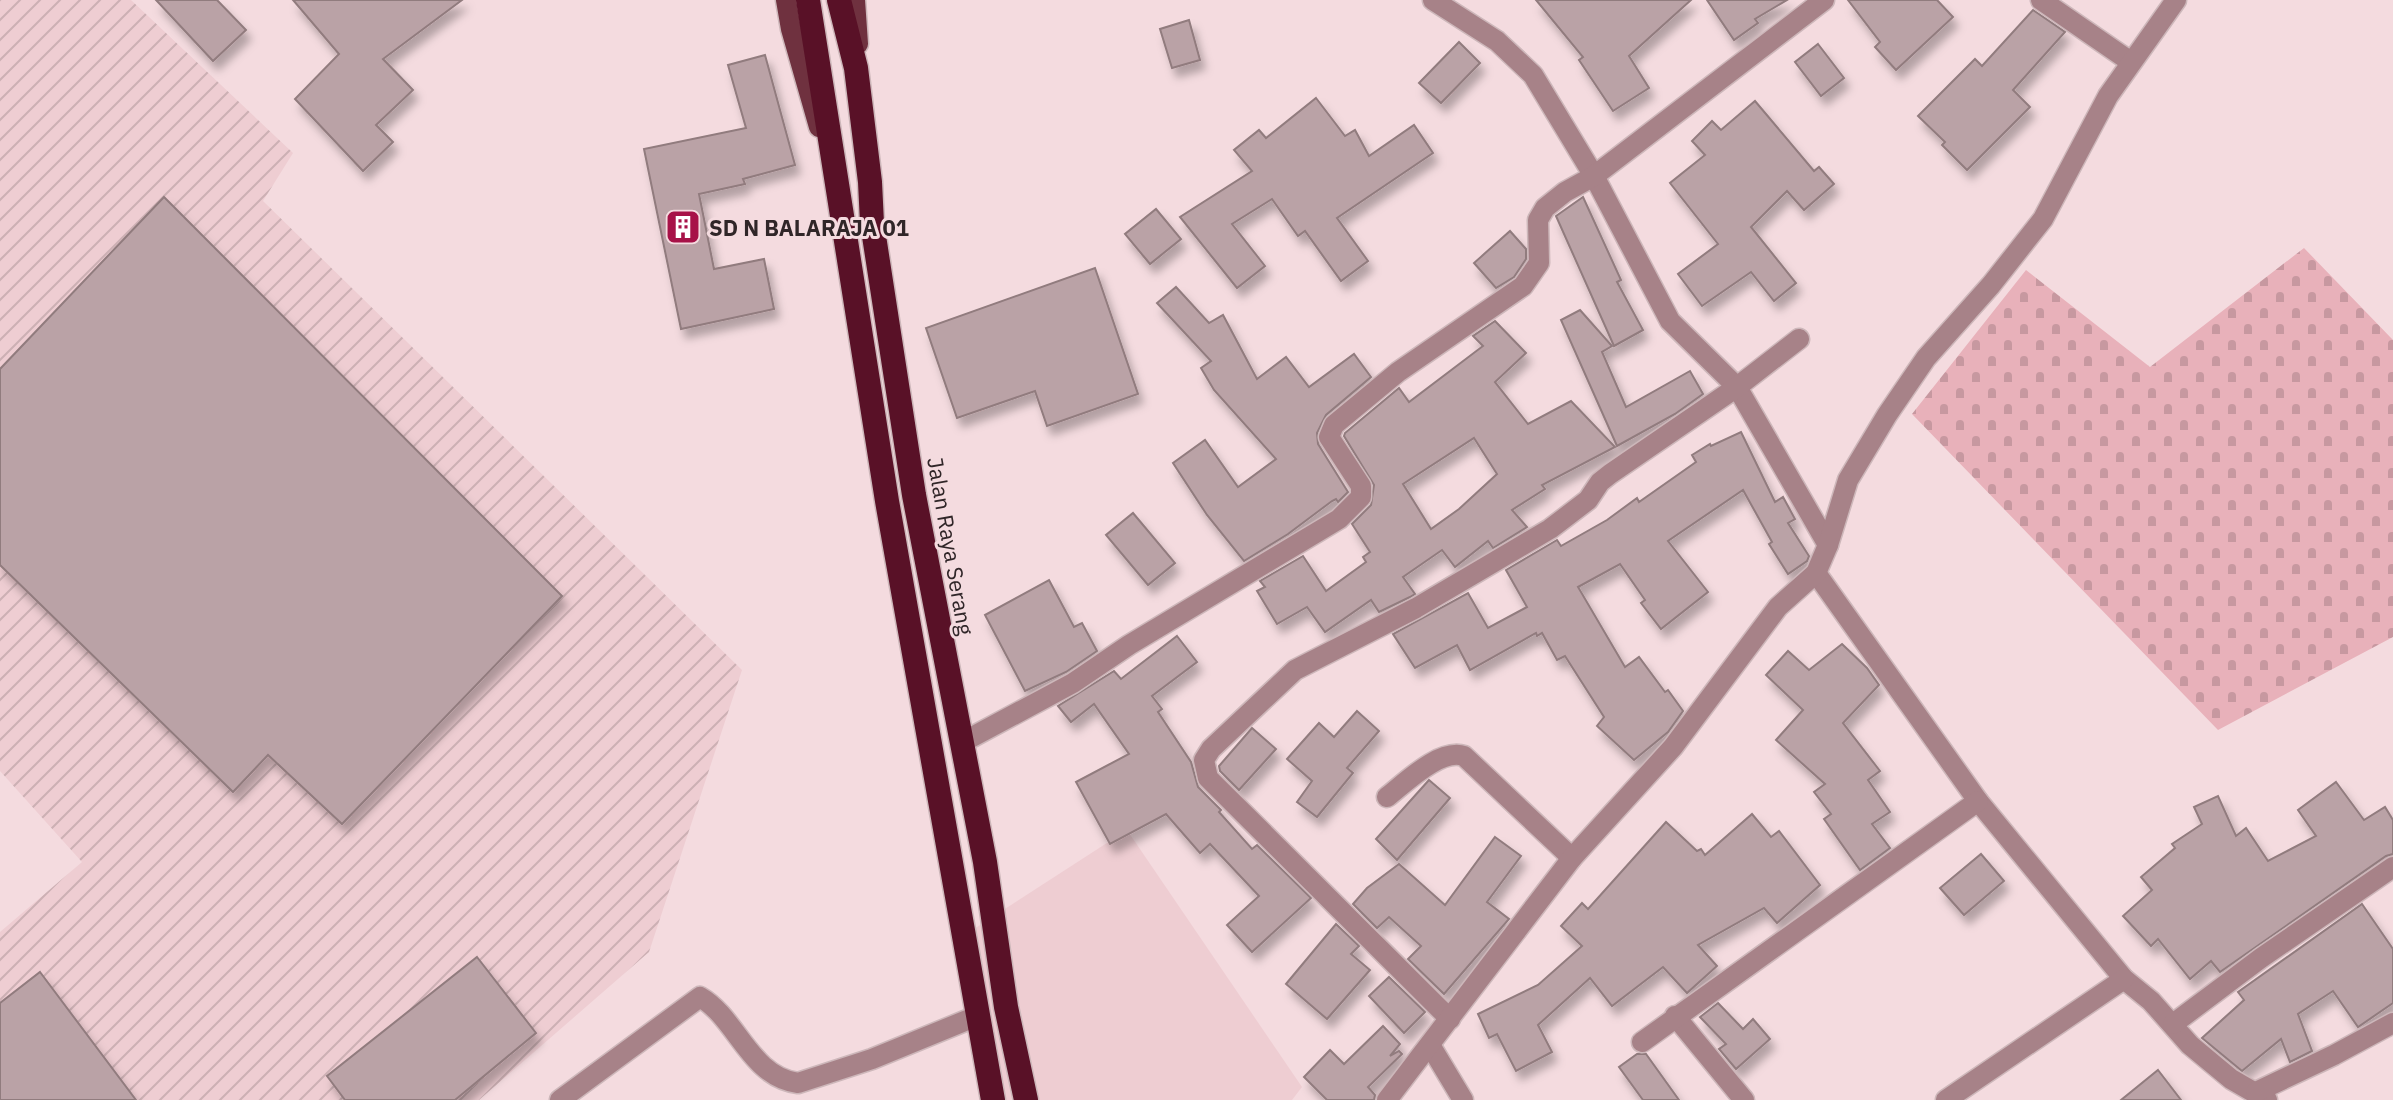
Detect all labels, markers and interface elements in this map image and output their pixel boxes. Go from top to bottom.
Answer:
building icon: SD N BALARAJA 01 [664,208,702,246]
place label: SD N BALARAJA 01 [709,213,909,242]
street label: Jalan Raya Serang [921,455,981,638]

